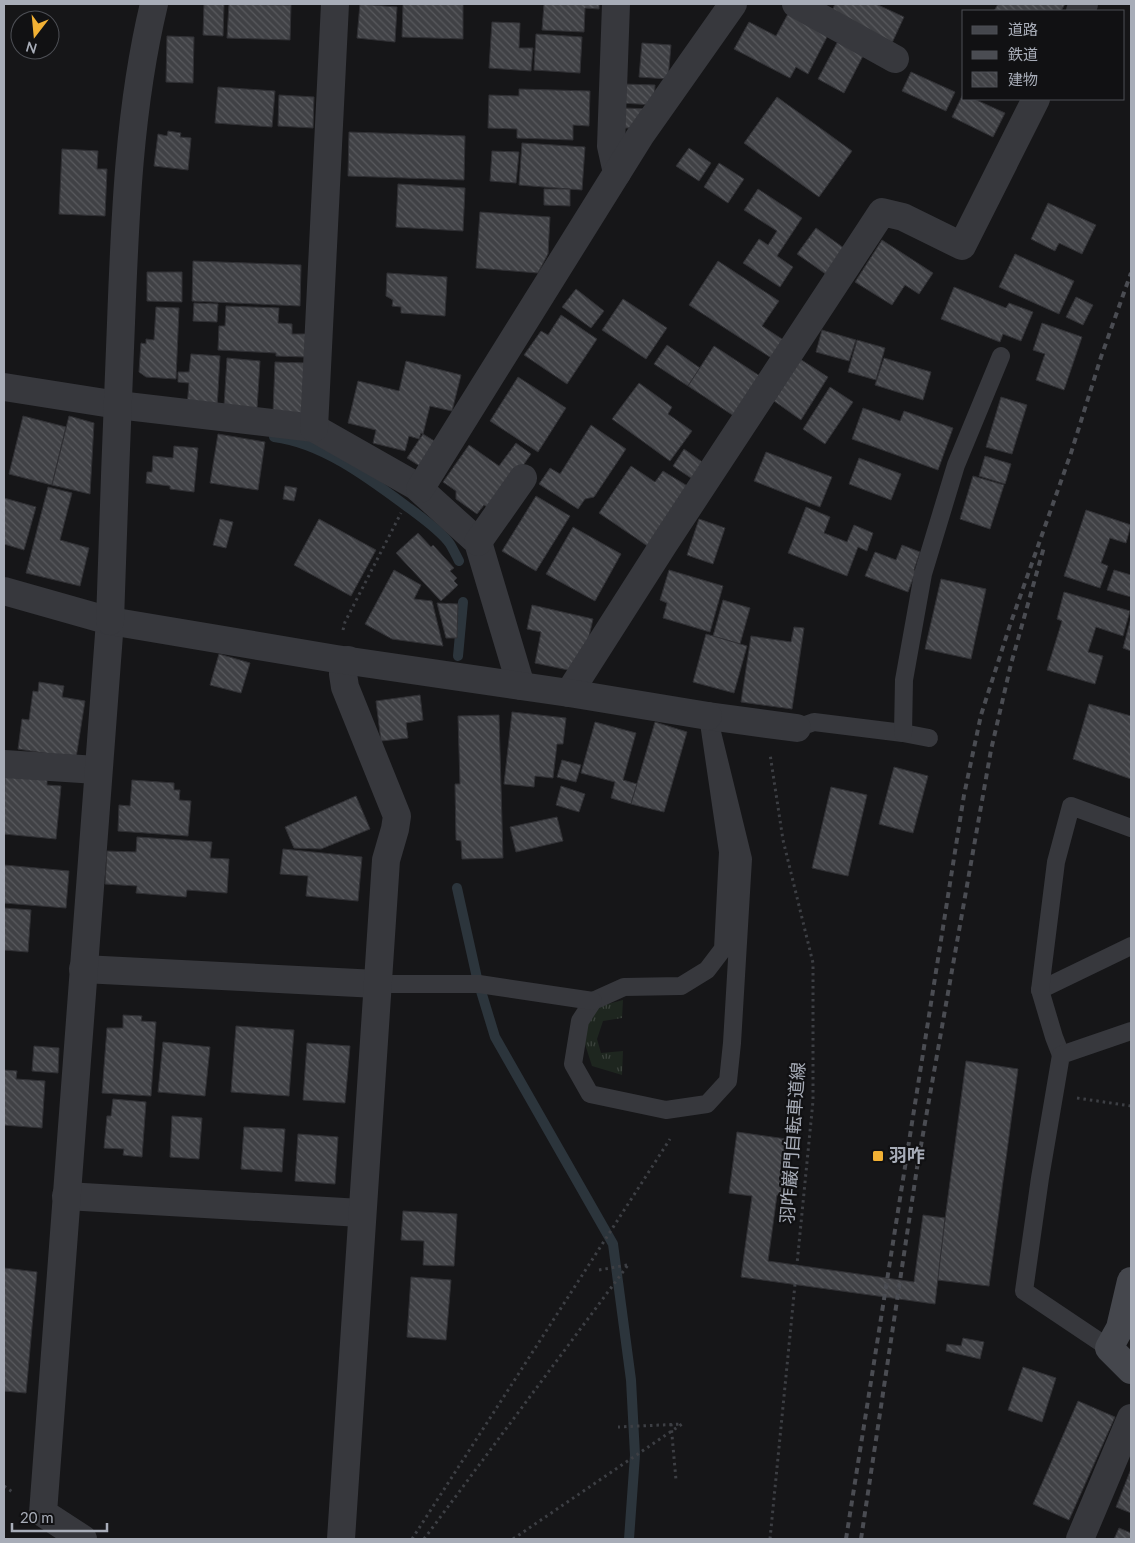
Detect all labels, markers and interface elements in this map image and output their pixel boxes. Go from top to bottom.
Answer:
north arrow [10,10,60,60]
legend [962,10,1125,100]
text: 道路 [1008,20,1038,38]
text: N [24,38,39,58]
text: 鉄道 [1008,45,1038,63]
text: 建物 [1008,70,1038,88]
street label: 羽咋巌門自転車道線 [775,1061,809,1225]
place label: 羽咋 [889,1144,925,1166]
marker: 羽咋 [871,1149,885,1163]
scale bar [12,1500,108,1532]
text: 20 m [20,1508,54,1526]

